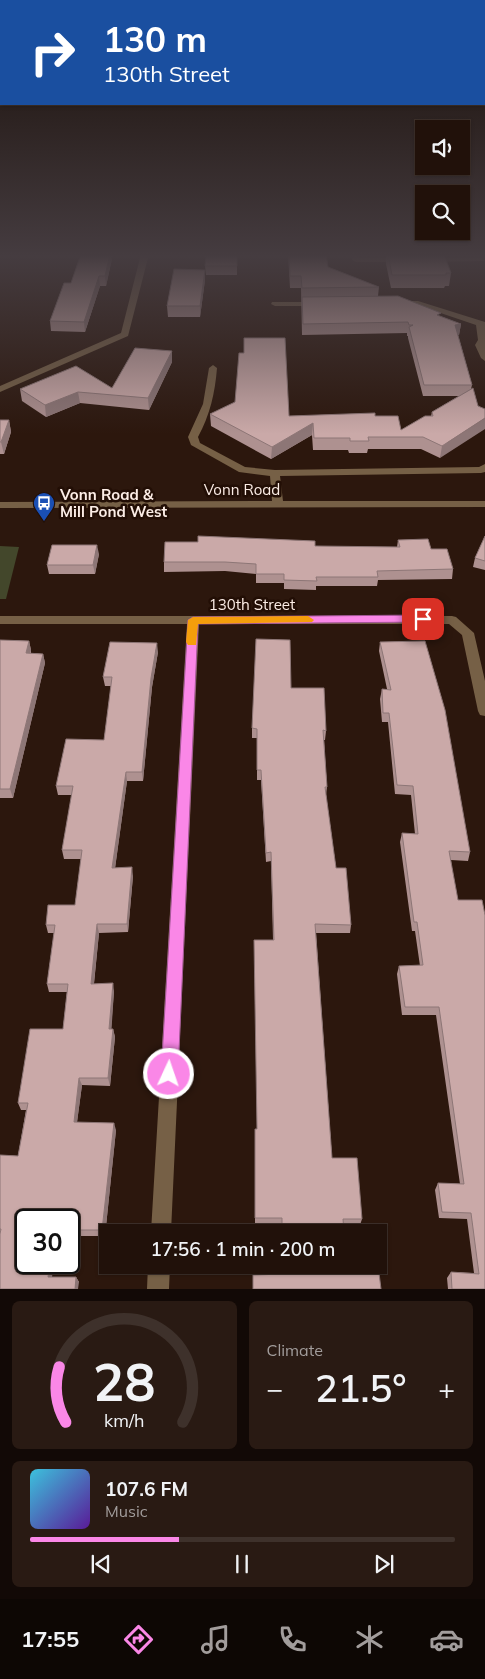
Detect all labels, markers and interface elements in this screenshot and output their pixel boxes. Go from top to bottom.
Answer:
text: 130 m [103,17,207,61]
icon: right [20,20,85,85]
text: 130th Street [103,60,230,88]
map controls [415,120,470,240]
button: sound [415,120,470,175]
button: search [415,185,470,240]
street label: Vonn Road [204,480,280,499]
place label: Vonn Road & Mill Pond West [59,485,167,521]
bus stop icon: Vonn Road & Mill Pond West [32,491,56,522]
street label: 130th Street [209,595,295,614]
pin [402,598,444,640]
icon: arrive [409,605,437,633]
position arrow [142,1047,194,1099]
speed limit sign: 30 [15,1209,80,1274]
text: 17:56 · 1 min · 200 m [150,1237,336,1261]
text: Climate [267,1340,323,1360]
text: 28 [93,1349,155,1414]
text: 21.5° [315,1364,407,1412]
text: − [267,1371,283,1406]
text: + [438,1371,455,1406]
text: km/h [104,1409,144,1431]
text: 107.6 FM [105,1477,188,1501]
text: Music [105,1501,148,1521]
icon: previous [87,1550,115,1578]
icon: pause [228,1550,256,1578]
icon: next [370,1550,398,1578]
icon: directions [121,1622,156,1657]
icon: music [198,1622,233,1657]
icon: phone [275,1622,310,1657]
icon: climate [352,1622,387,1657]
icon: car [429,1622,464,1657]
text: 17:55 [21,1625,79,1653]

